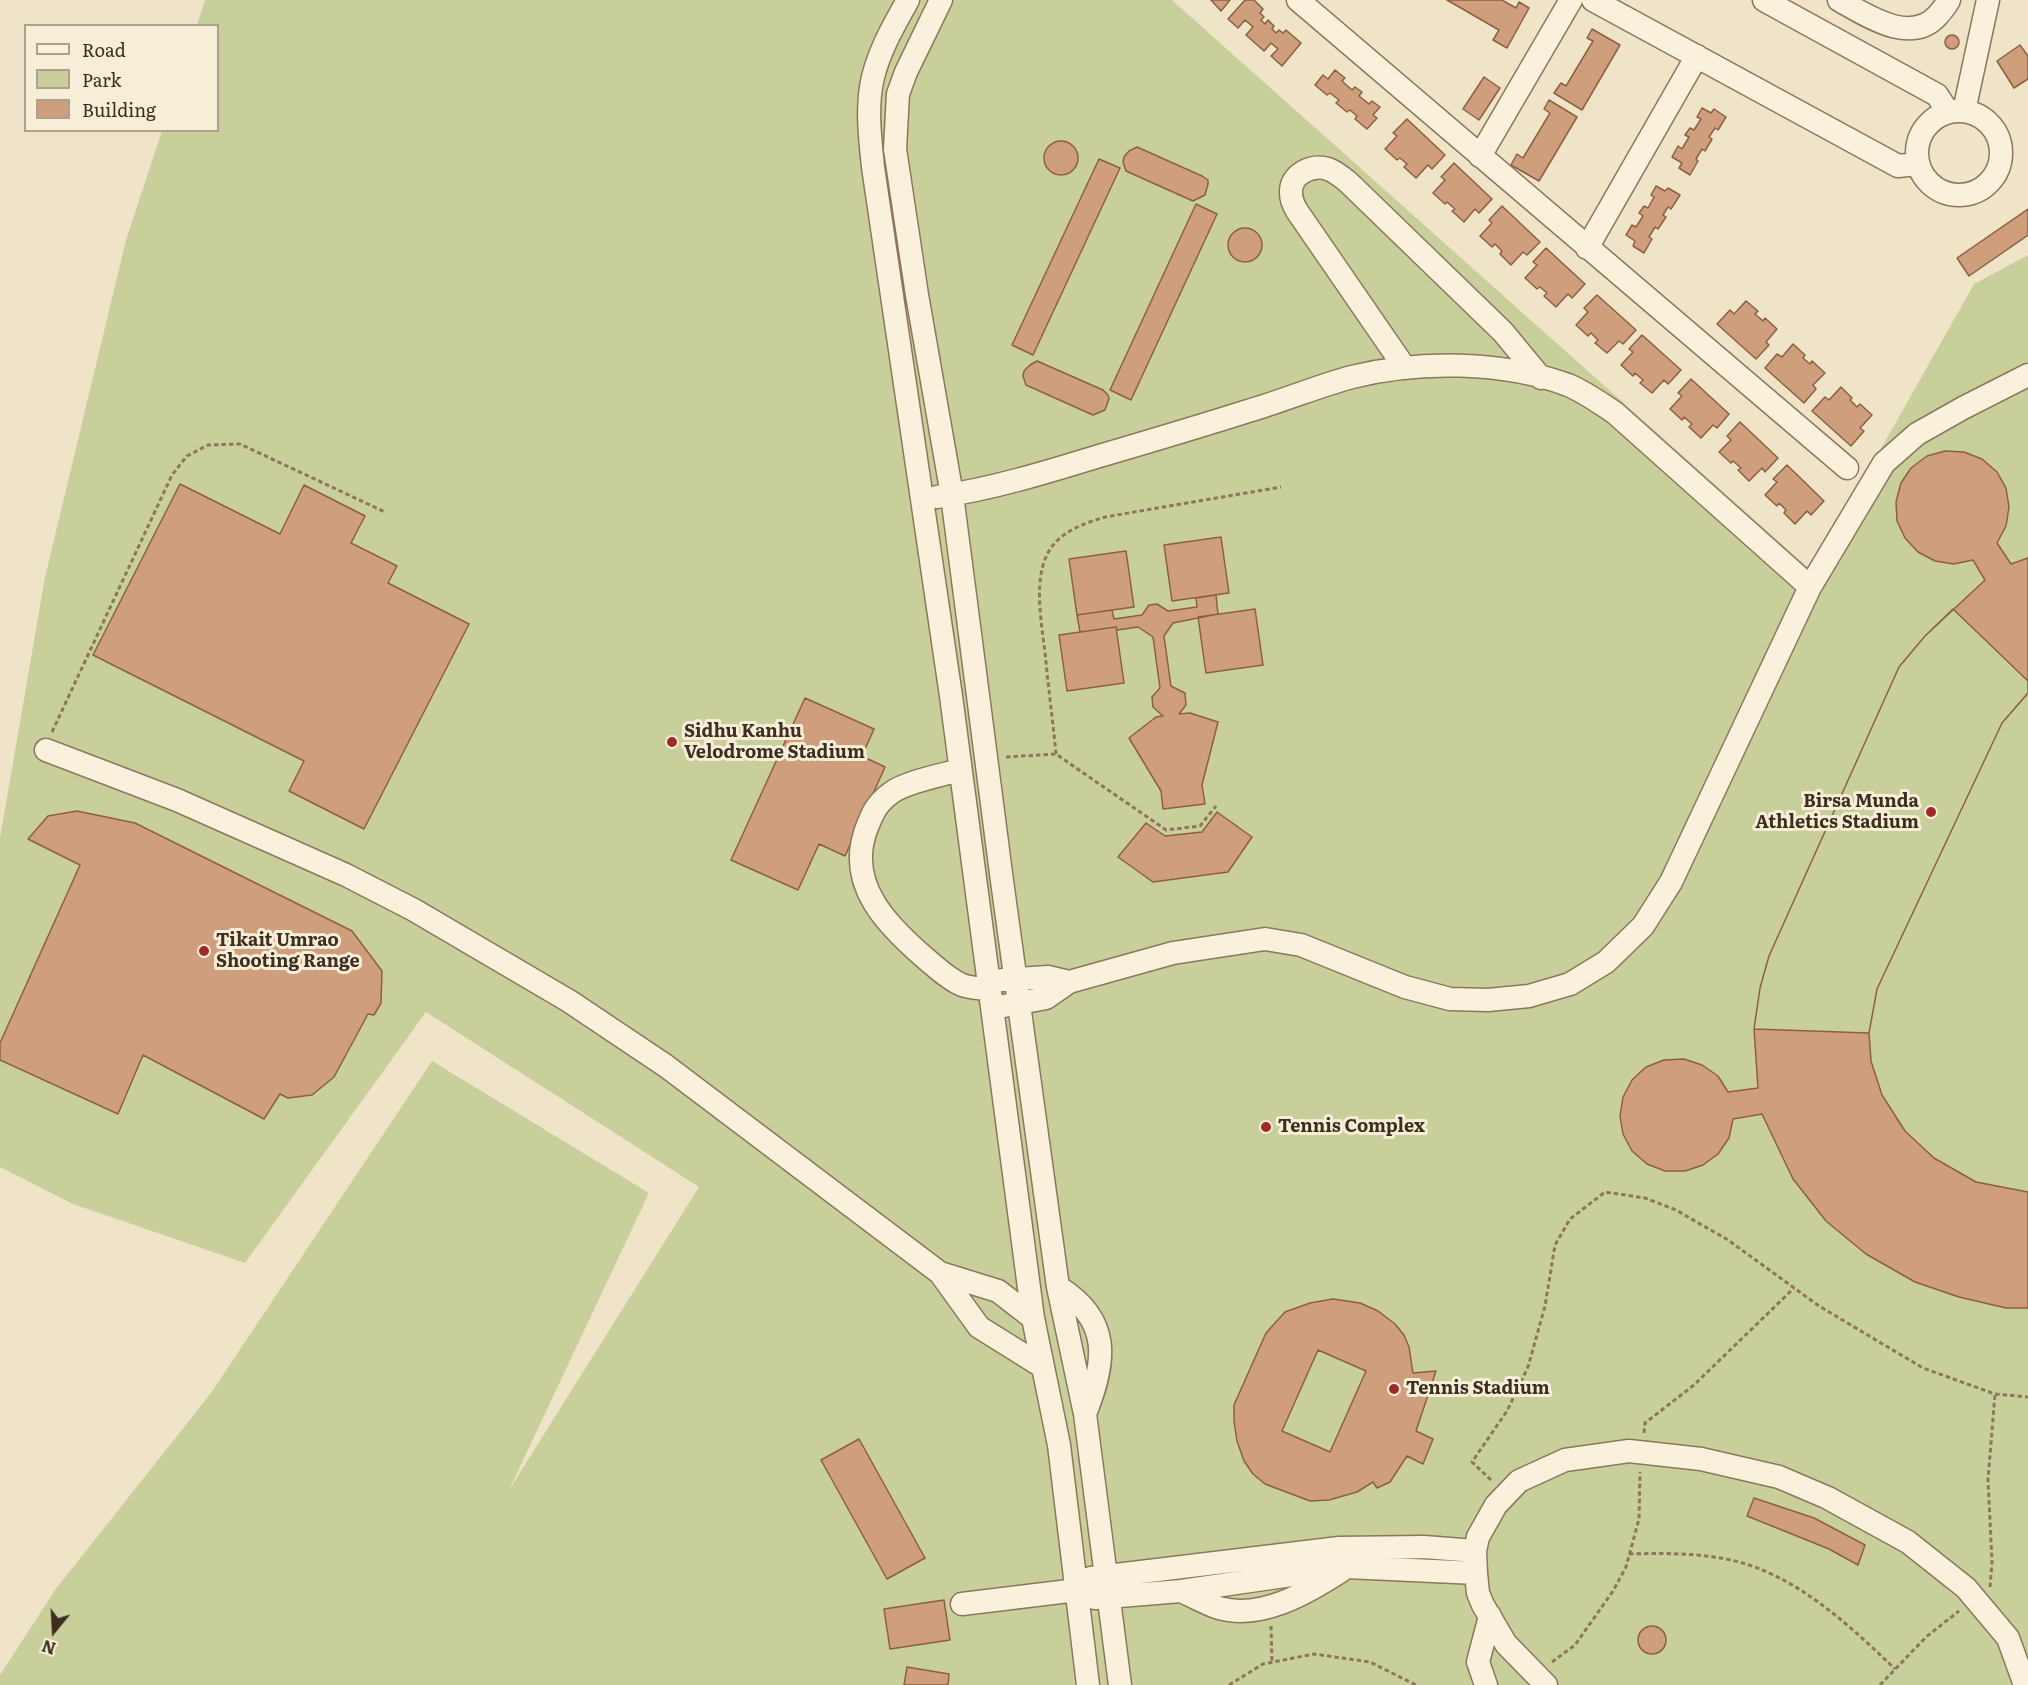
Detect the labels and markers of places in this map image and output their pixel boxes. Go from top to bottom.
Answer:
place label: Sidhu Kanhu Velodrome Stadium [684,721,865,764]
marker: Sidhu Kanhu Velodrome Stadium [665,735,679,749]
place label: Birsa Munda Athletics Stadium [1755,791,1919,834]
marker: Birsa Munda Athletics Stadium [1924,805,1938,819]
place label: Tikait Umrao Shooting Range [216,930,360,972]
marker: Tikait Umrao Shooting Range [197,944,211,958]
place label: Tennis Complex [1278,1116,1425,1138]
marker: Tennis Complex [1259,1120,1273,1134]
place label: Tennis Stadium [1406,1378,1550,1400]
marker: Tennis Stadium [1387,1382,1401,1396]

